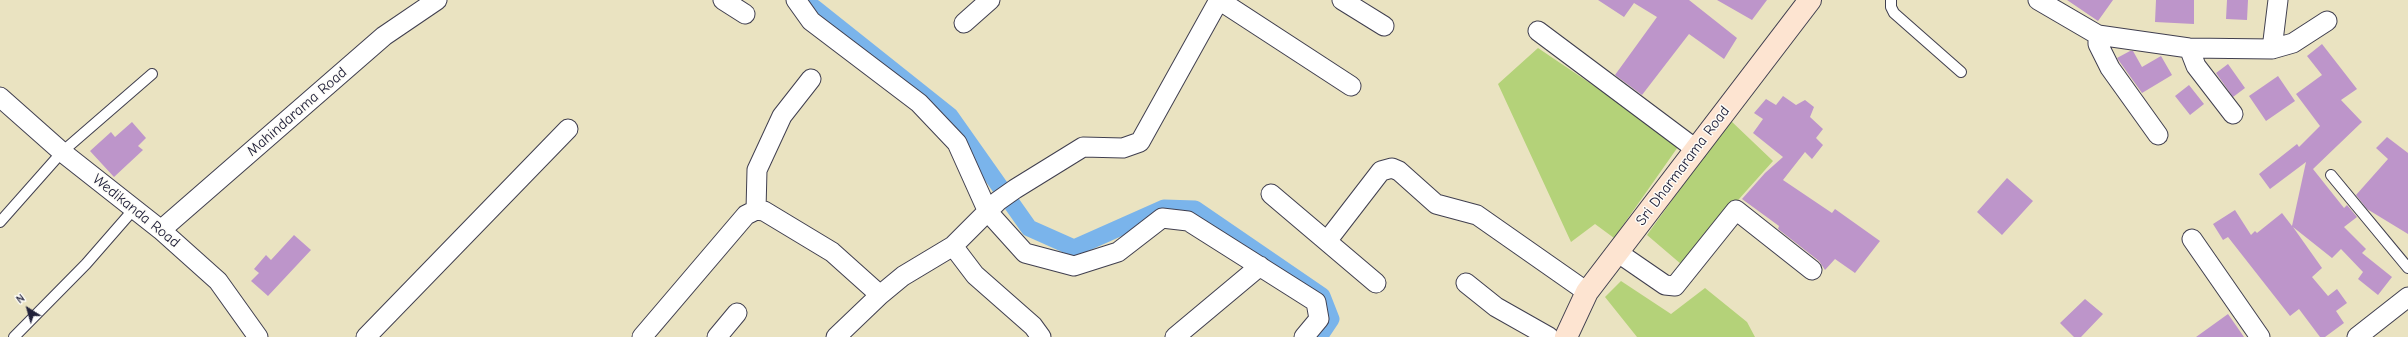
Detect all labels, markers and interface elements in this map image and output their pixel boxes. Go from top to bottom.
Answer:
street label: Mahindarama Road [243,64,351,160]
street label: Sri Dharmarama Road [1632,103,1734,229]
street label: Wedikanda Road [89,170,183,252]
north arrow [8,289,48,329]
text: N [14,292,27,306]

